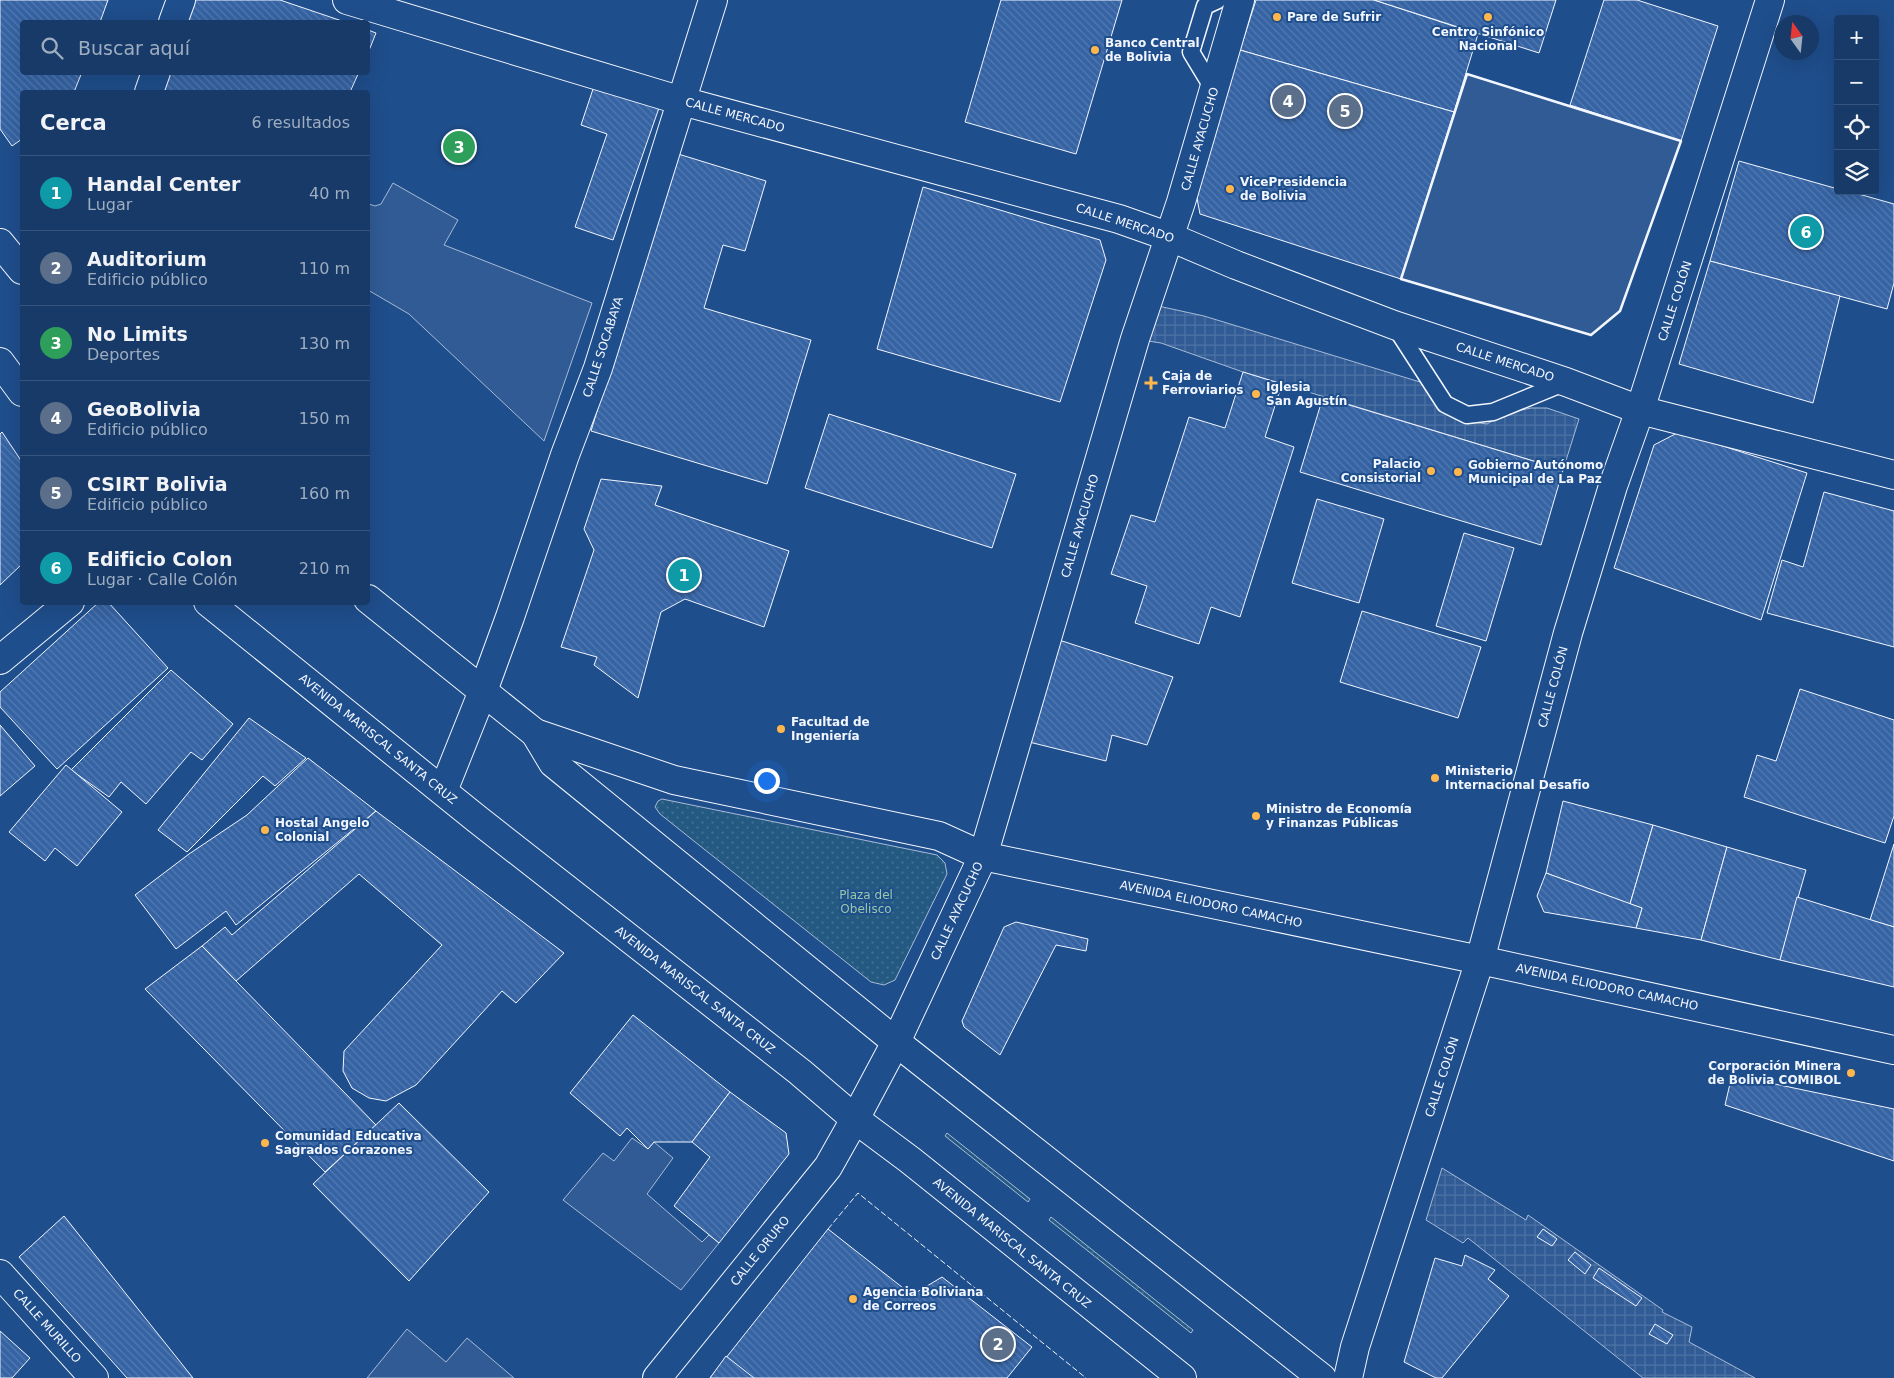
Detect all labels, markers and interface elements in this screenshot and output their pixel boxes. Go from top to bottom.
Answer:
place label: Pare de Sufrir [1287,10,1381,24]
marker: Pare de Sufrir [1271,11,1283,23]
marker: Centro Sinfónico Nacional [1482,11,1494,23]
north arrow [1774,15,1819,60]
map controls [1834,15,1879,195]
button: + [1834,15,1879,60]
search box [20,20,370,75]
place label: Centro Sinfónico Nacional [1432,25,1544,53]
icon: search [38,34,66,62]
place label: Banco Central de Bolivia [1105,36,1200,64]
text: Buscar aquí [78,37,190,59]
marker: Banco Central de Bolivia [1089,44,1101,56]
button: − [1834,60,1879,105]
pin: 4 [1272,82,1304,120]
street label: CALLE AYACUCHO [1179,86,1221,192]
pin: 5 [1329,92,1361,130]
street label: CALLE MERCADO [684,95,786,135]
button: locate [1834,105,1879,150]
text: Cerca [40,111,107,135]
text: 6 resultados [251,113,350,132]
pin: 3 [443,128,475,166]
button: layers [1834,150,1879,195]
text: Handal Center [87,173,241,195]
place label: VicePresidencia de Bolivia [1240,175,1347,203]
marker: VicePresidencia de Bolivia [1224,183,1236,195]
text: 1 [50,184,62,203]
text: 40 m [309,184,350,203]
text: Lugar [87,195,132,214]
street label: CALLE MERCADO [1074,201,1176,245]
pin: 6 [1790,213,1822,251]
text: Auditorium [87,248,207,270]
text: 2 [50,259,62,278]
text: 110 m [299,259,350,278]
street label: CALLE COLÓN [1654,259,1695,343]
text: Edificio público [87,270,208,289]
street label: CALLE SOCABAYA [580,294,626,399]
text: No Limits [87,323,188,345]
text: 3 [50,334,62,353]
text: 130 m [299,334,350,353]
street label: CALLE MERCADO [1454,340,1556,384]
text: Deportes [87,345,160,364]
place label: Caja de Ferroviarios [1162,369,1243,397]
marker: Caja de Ferroviarios [1144,376,1158,390]
place label: Iglesia San Agustín [1266,380,1347,408]
marker: Iglesia San Agustín [1250,388,1262,400]
text: GeoBolivia [87,398,201,420]
text: 4 [50,409,62,428]
text: 150 m [299,409,350,428]
text: Edificio público [87,420,208,439]
place label: Palacio Consistorial [1341,457,1421,485]
place label: Gobierno Autónomo Municipal de La Paz [1468,458,1603,486]
marker: Palacio Consistorial [1425,465,1437,477]
marker: Gobierno Autónomo Municipal de La Paz [1452,466,1464,478]
text: CSIRT Bolivia [87,473,228,495]
street label: CALLE AYACUCHO [1059,473,1101,579]
text: 5 [50,484,62,503]
text: 160 m [299,484,350,503]
text: Edificio público [87,495,208,514]
text: Edificio Colon [87,548,232,570]
pin: 1 [668,556,700,594]
text: 6 [50,559,62,578]
text: 210 m [299,559,350,578]
text: Lugar · Calle Colón [87,570,238,589]
street label: CALLE COLÓN [1534,644,1571,729]
street label: AVENIDA MARISCAL SANTA CRUZ [296,671,460,807]
place label: Facultad de Ingeniería [791,715,870,743]
marker: Facultad de Ingeniería [775,723,787,735]
place label: Ministerio Internacional Desafio [1445,764,1590,792]
your location [754,768,780,794]
marker: Ministerio Internacional Desafio [1429,772,1441,784]
place label: Ministro de Economía y Finanzas Públicas [1266,802,1412,830]
marker: Ministro de Economía y Finanzas Públicas [1250,810,1262,822]
place label: Hostal Angelo Colonial [275,816,369,844]
marker: Hostal Angelo Colonial [259,824,271,836]
street label: CALLE AYACUCHO [928,860,986,962]
street label: AVENIDA ELIODORO CAMACHO [1119,878,1303,930]
park label: Plaza del Obelisco [839,888,893,916]
street label: AVENIDA MARISCAL SANTA CRUZ [612,923,778,1057]
street label: AVENIDA ELIODORO CAMACHO [1515,961,1699,1013]
street label: CALLE COLÓN [1421,1035,1462,1119]
place label: Corporación Minera de Bolivia COMIBOL [1708,1059,1841,1087]
marker: Corporación Minera de Bolivia COMIBOL [1845,1067,1857,1079]
place label: Comunidad Educativa Sagrados Corazones [275,1129,422,1157]
marker: Comunidad Educativa Sagrados Corazones [259,1137,271,1149]
street label: AVENIDA MARISCAL SANTA CRUZ [930,1175,1094,1311]
street label: CALLE ORURO [728,1213,792,1289]
place label: Agencia Boliviana de Correos [863,1285,983,1313]
street label: CALLE MURILLO [10,1286,84,1366]
marker: Agencia Boliviana de Correos [847,1293,859,1305]
pin: 2 [982,1325,1014,1363]

